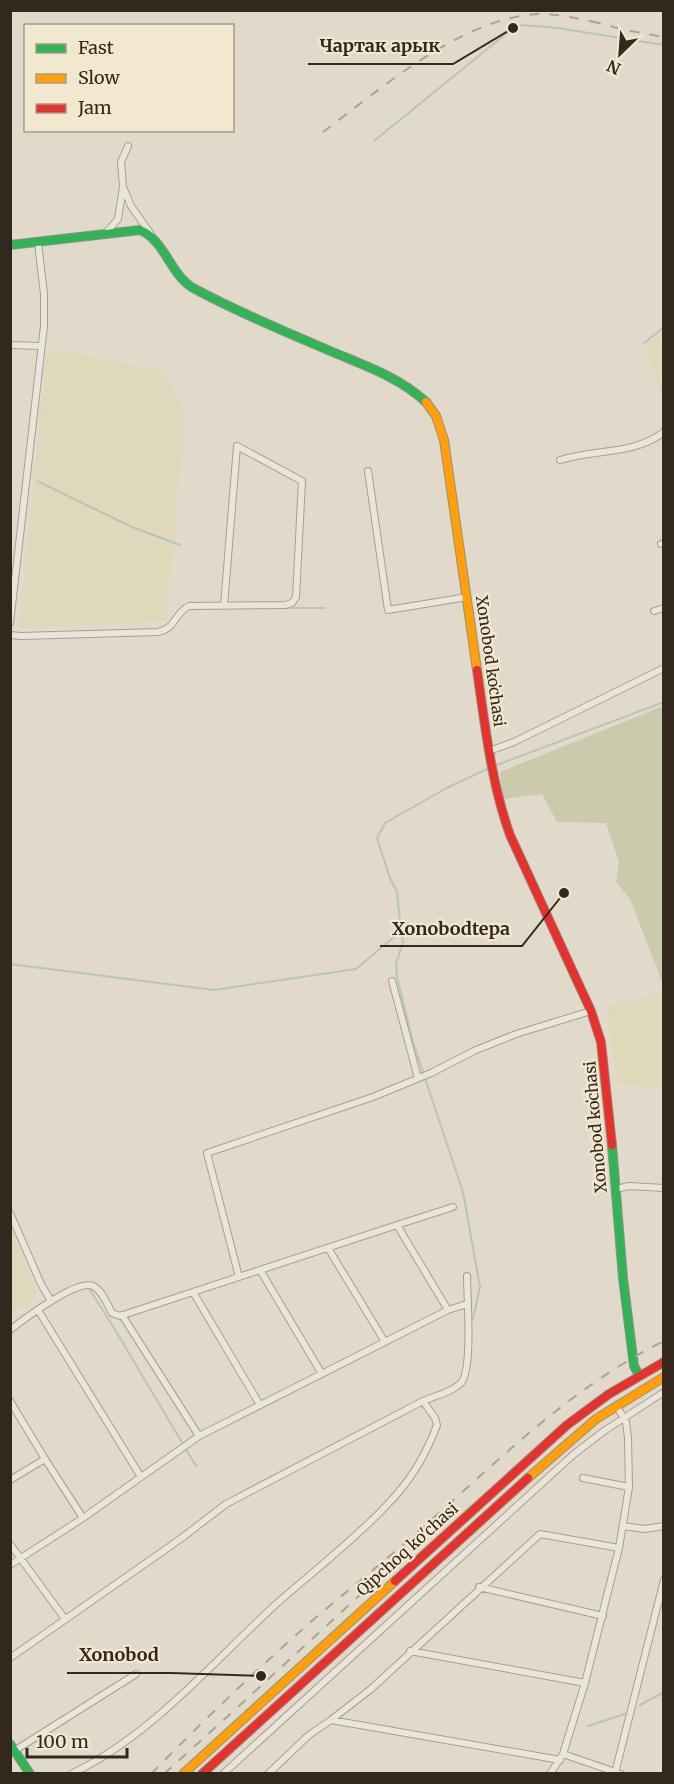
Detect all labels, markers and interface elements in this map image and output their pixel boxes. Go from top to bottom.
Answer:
legend [24,24,234,132]
north arrow [590,24,650,84]
callout: Чартак арык [308,28,453,64]
text: Чартак арык [320,34,440,57]
text: Fast [78,36,114,59]
text: N [603,56,624,79]
text: Slow [78,66,121,89]
text: Jam [77,96,112,119]
street label: Xonobod koʻchasi [472,594,510,728]
callout: Xonobodtepa [380,910,522,946]
text: Xonobodtepa [392,917,510,940]
street label: Xonobod koʻchasi [579,1060,611,1194]
street label: Qipchoq ko'chasi [352,1498,462,1600]
callout: Xonobod [67,1637,171,1673]
text: Xonobod [79,1643,159,1666]
scale bar [27,1721,128,1759]
text: 100 m [36,1730,89,1753]

